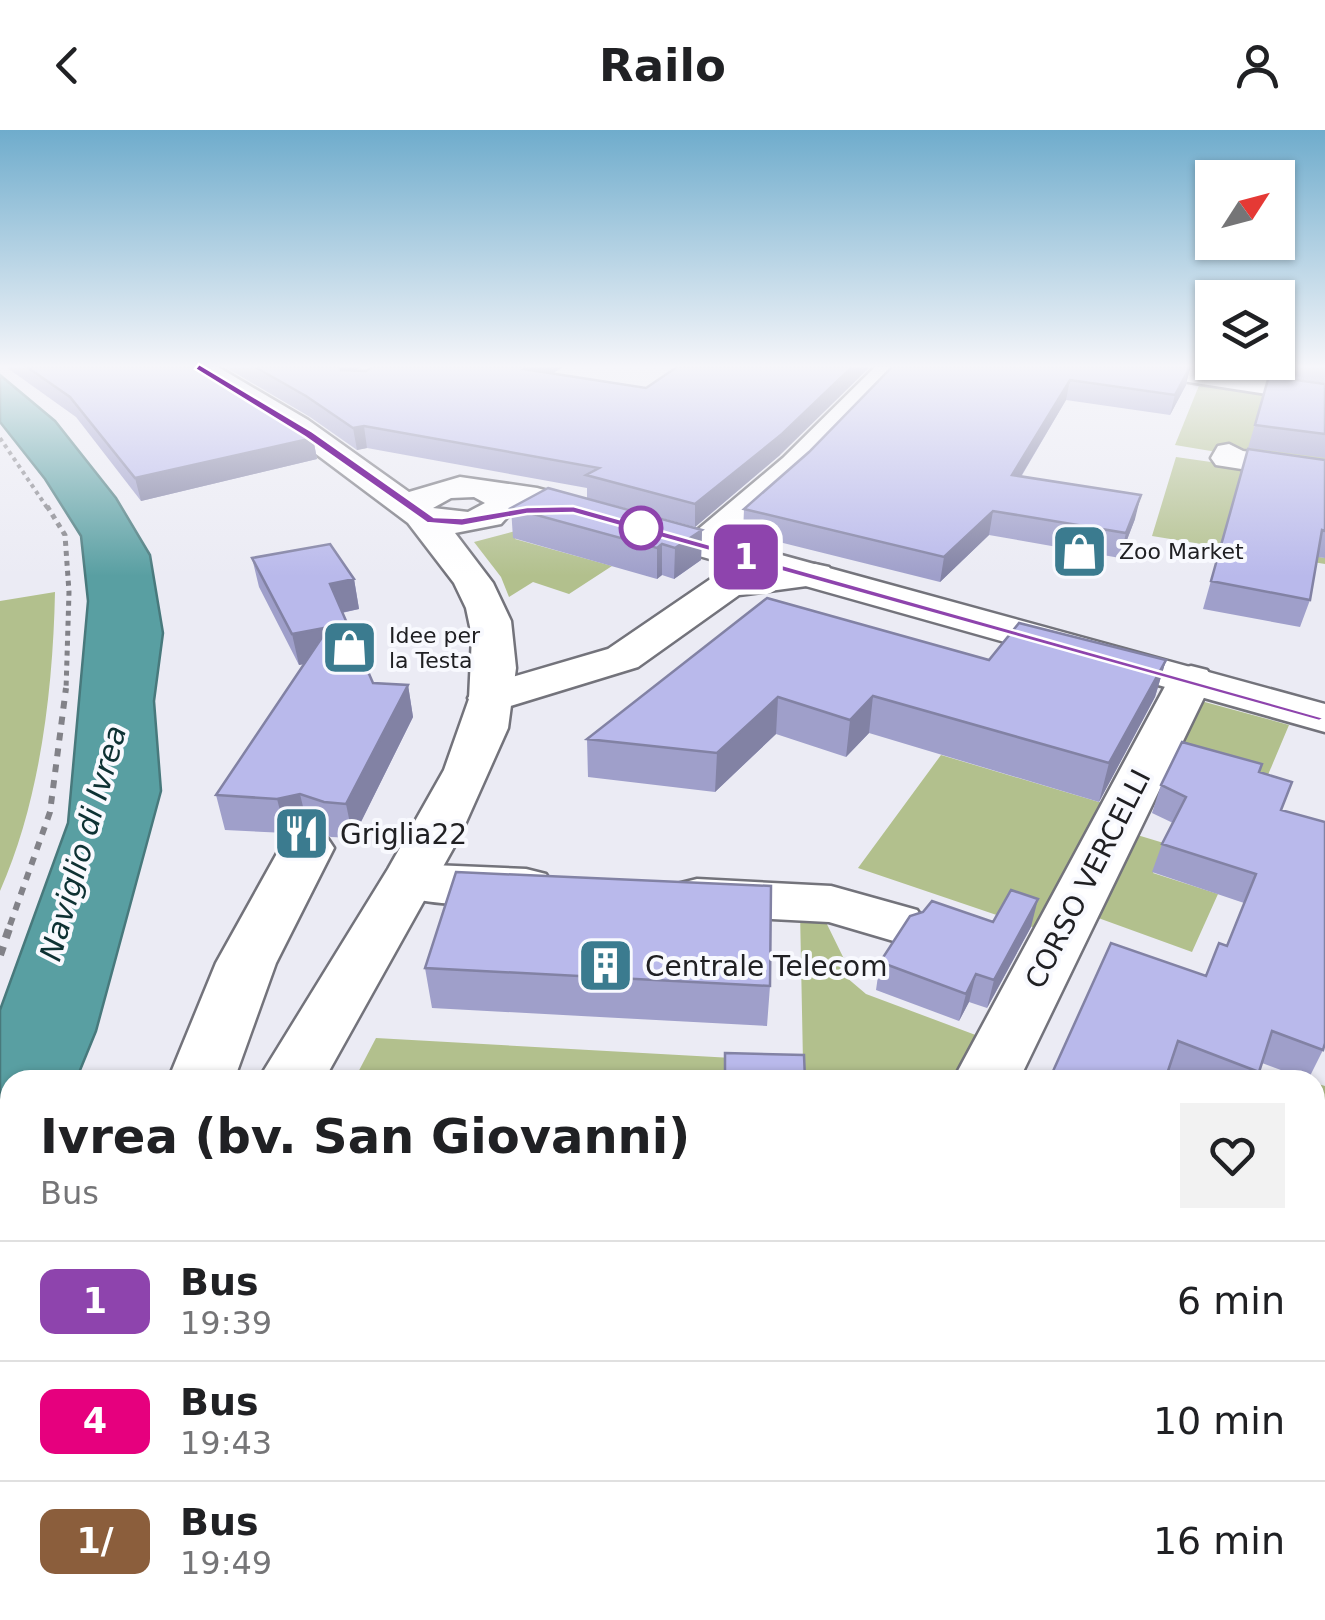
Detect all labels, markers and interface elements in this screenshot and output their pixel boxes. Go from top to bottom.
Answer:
icon: back [40,38,95,93]
icon: person [1230,38,1285,93]
text: Railo [599,39,726,92]
north arrow [1195,160,1295,260]
map controls [1195,160,1295,380]
button: layers [1195,280,1295,380]
unlabelled marker [620,507,662,549]
shop icon: Zoo Market [1050,521,1110,581]
line badge: 1 [714,524,778,590]
text: 1 [734,537,758,577]
place label: Zoo Market [1119,539,1244,564]
shop icon: Idee per la Testa [320,618,380,678]
place label: Idee per la Testa [389,623,481,673]
water label: Naviglio di Ivrea [33,721,133,965]
street label: CORSO VERCELLI [1019,764,1157,994]
restaurant icon: Griglia22 [271,804,331,864]
place label: Griglia22 [340,818,467,851]
building icon: Centrale Telecom [576,936,636,996]
place label: Centrale Telecom [645,950,887,983]
button: heart [1180,1103,1285,1208]
text: Ivrea (bv. San Giovanni) [40,1108,690,1164]
text: Bus [40,1174,99,1212]
text: Bus [180,1260,259,1304]
text: 6 min [1177,1279,1285,1323]
text: 1 [83,1281,107,1321]
text: 19:39 [180,1304,272,1342]
text: Bus [180,1380,259,1424]
text: 10 min [1153,1399,1285,1443]
text: 4 [83,1401,107,1441]
text: 19:43 [180,1424,272,1462]
text: Bus [180,1500,259,1544]
text: 16 min [1153,1519,1285,1563]
text: 1/ [76,1521,114,1561]
text: 19:49 [180,1544,272,1582]

